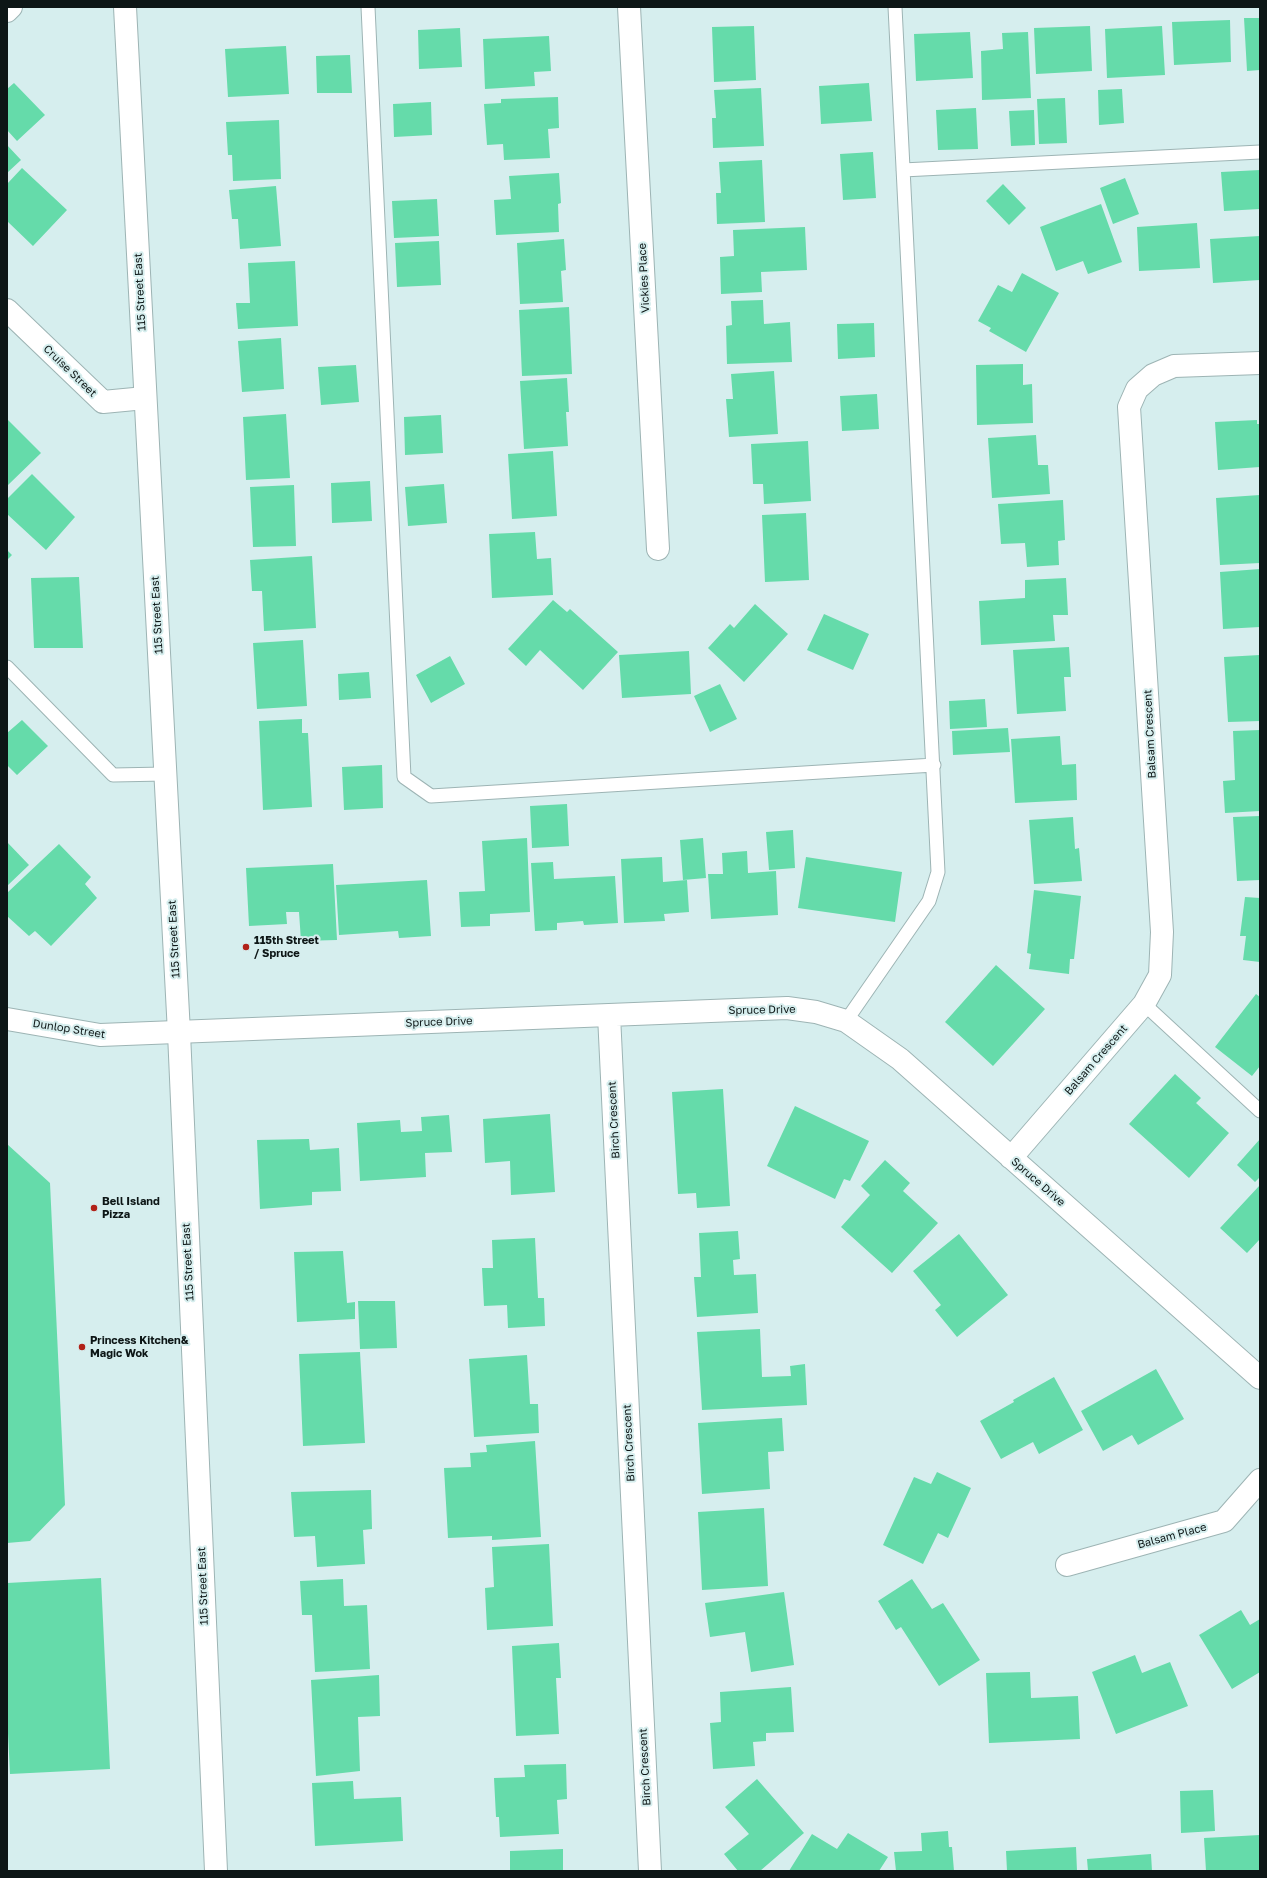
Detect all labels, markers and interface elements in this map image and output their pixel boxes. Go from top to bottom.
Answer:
street label: Vickies Place [636,243,652,313]
street label: 115 Street East [131,253,149,331]
street label: Cruise Street [41,342,99,400]
street label: 115 Street East [148,576,166,654]
street label: Balsam Crescent [1141,689,1159,779]
street label: 115 Street East [165,900,183,978]
place label: 115th Street / Spruce [254,934,319,960]
marker: 115th Street / Spruce [241,942,251,952]
street label: Spruce Drive [728,1003,796,1017]
street label: Spruce Drive [405,1014,473,1030]
street label: Dunlop Street [32,1017,106,1041]
street label: Balsam Crescent [1062,1022,1130,1098]
street label: Birch Crescent [605,1081,623,1159]
street label: Spruce Drive [1008,1155,1068,1209]
place label: Bell Island Pizza [102,1195,160,1221]
marker: Bell Island Pizza [89,1203,99,1213]
street label: 115 Street East [179,1223,197,1301]
place label: Princess Kitchen& Magic Wok [90,1334,189,1360]
marker: Princess Kitchen& Magic Wok [77,1342,87,1352]
street label: Birch Crescent [620,1404,638,1482]
street label: Balsam Place [1136,1520,1208,1552]
street label: 115 Street East [195,1547,211,1625]
street label: Birch Crescent [636,1728,654,1806]

